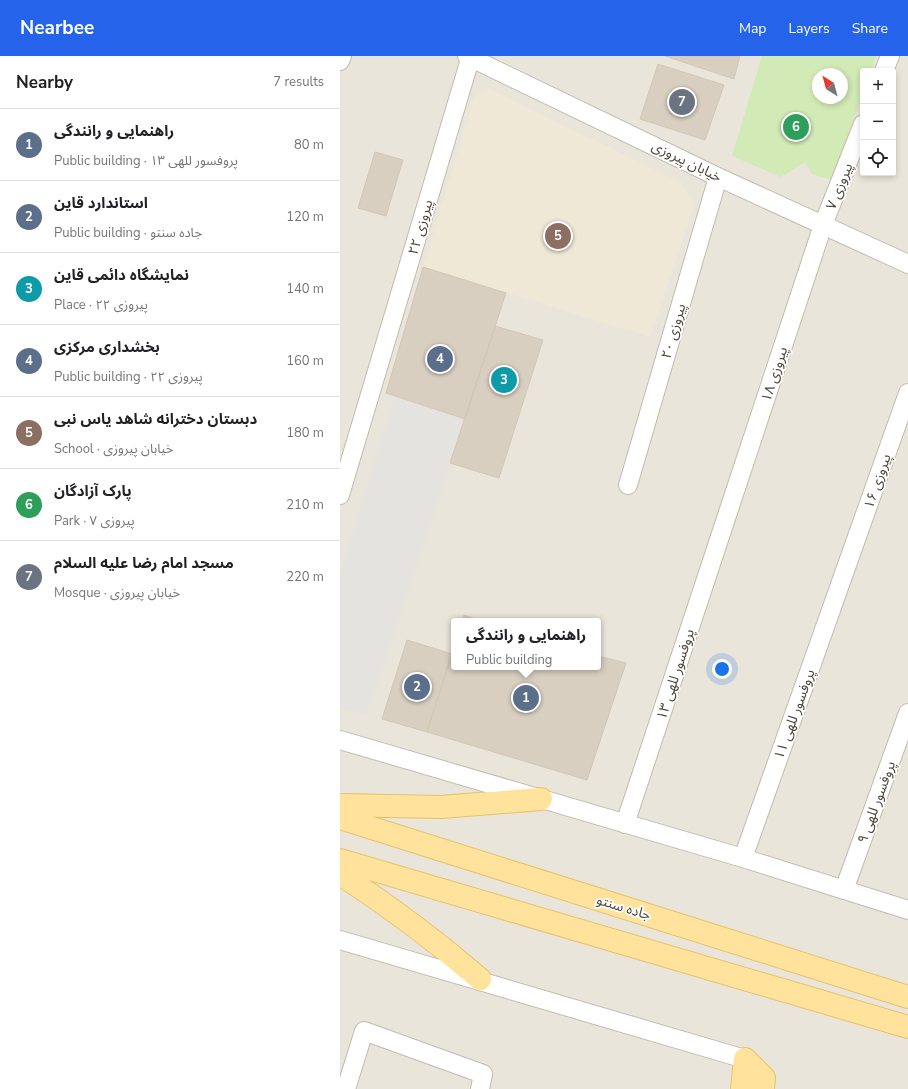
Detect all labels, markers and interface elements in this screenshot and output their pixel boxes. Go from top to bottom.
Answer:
text: Nearbee [20,15,94,41]
text: Map [739,19,766,38]
text: Layers [788,19,830,38]
text: Share [852,19,888,38]
north arrow [812,68,848,104]
map controls [860,68,896,176]
button: + [860,68,896,104]
text: Nearby [16,71,73,94]
text: 7 results [273,73,324,91]
pin: 7 [669,87,695,117]
button: − [860,104,896,140]
pin: 6 [783,112,809,142]
text: راهنمایی و رانندگی [54,121,174,141]
text: 1 [25,136,33,154]
text: 80 m [294,136,324,154]
street label: خیابان پیروزی [649,136,725,187]
button: locate [860,140,896,176]
text: Public building · پروفسور للهی ۱۳ [54,152,238,170]
street label: پیروزی ۷ [822,160,857,212]
text: استاندارد قاین [54,193,148,213]
street label: پیروزی ۲۲ [404,197,438,257]
text: 2 [25,208,33,226]
text: 120 m [286,208,324,226]
pin: 5 [545,221,571,251]
text: Public building · جاده سنتو [54,224,202,242]
text: نمایشگاه دائمی قاین [54,265,189,285]
text: 3 [25,280,33,298]
text: 140 m [286,280,324,298]
text: Place · پیروزی ۲۲ [54,296,148,314]
street label: پیروزی ۲۰ [657,301,691,361]
text: بخشداری مرکزی [54,337,160,357]
pin: 4 [427,344,453,374]
street label: پیروزی ۱۸ [757,344,792,404]
text: 4 [25,352,33,370]
text: 160 m [286,352,324,370]
pin: 3 [491,365,517,395]
text: Public building · پیروزی ۲۲ [54,368,203,386]
text: دبستان دخترانه شاهد یاس نبی [54,409,257,429]
text: 5 [25,424,33,442]
text: 180 m [286,424,324,442]
text: School · خیابان پیروزی [54,440,174,458]
street label: پیروزی ۱۶ [859,451,896,511]
text: پارک آزادگان [54,481,132,501]
text: 6 [25,496,33,514]
text: 210 m [286,496,324,514]
text: Park · پیروزی ۷ [54,512,135,530]
text: مسجد امام رضا علیه السلام [54,553,234,573]
text: 7 [25,568,33,586]
text: 220 m [286,568,324,586]
text: Mosque · خیابان پیروزی [54,584,180,602]
popup [451,618,601,670]
text: راهنمایی و رانندگی [466,625,586,645]
street label: پروفسور للهی ۱۳ [652,626,699,722]
text: Public building [466,651,552,669]
your location [712,659,732,679]
street label: پروفسور للهی ۱۱ [769,667,820,762]
pin: 2 [404,672,430,702]
pin: 1 [513,683,539,713]
street label: پروفسور للهی ۹ [853,758,900,846]
street label: جاده سنتو [594,890,653,925]

